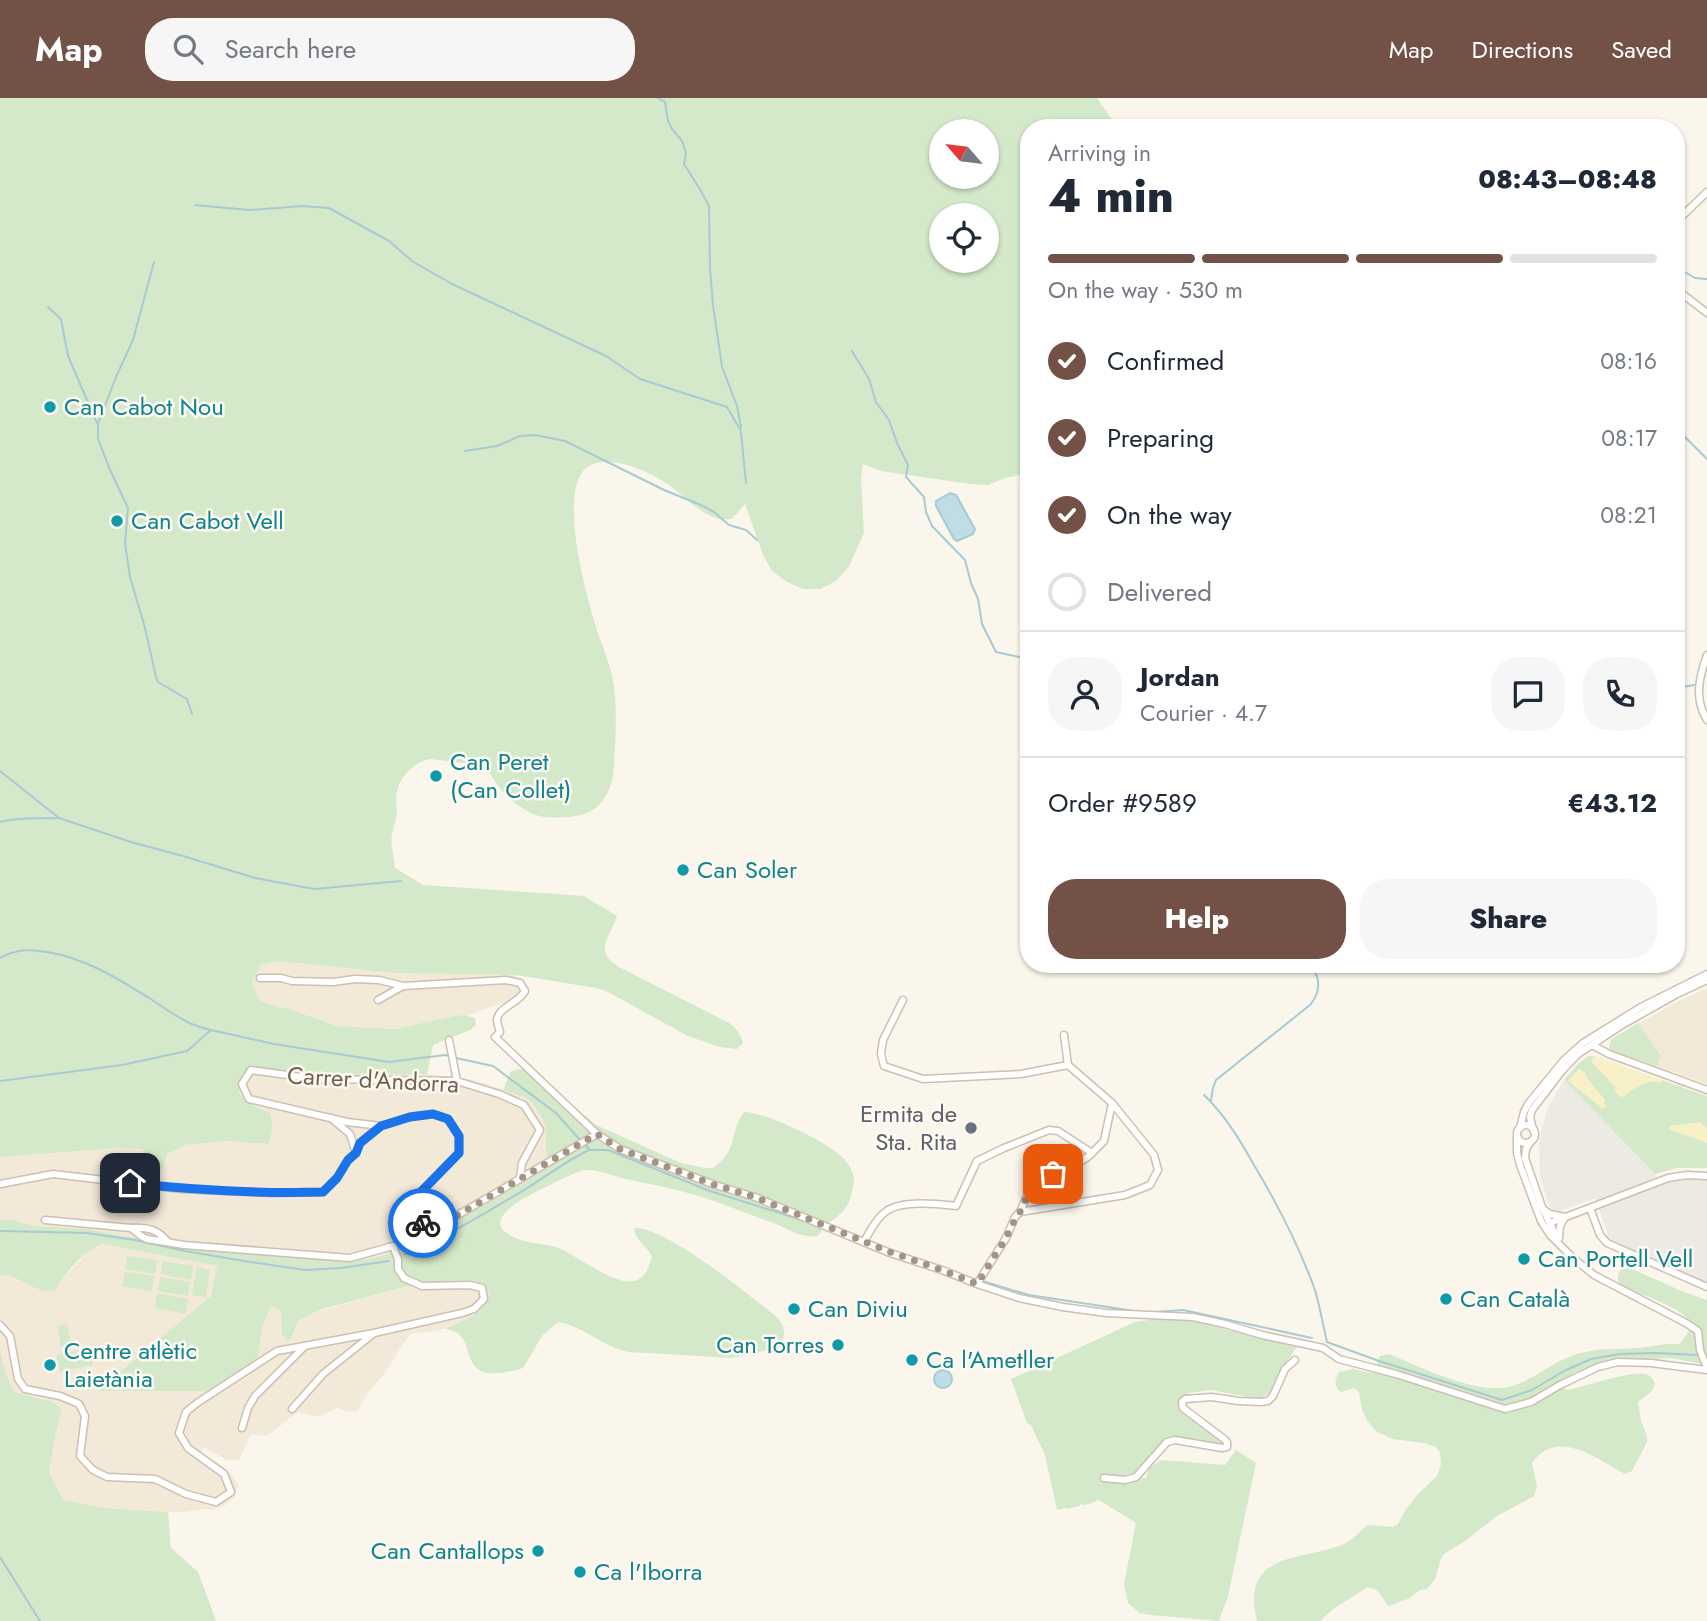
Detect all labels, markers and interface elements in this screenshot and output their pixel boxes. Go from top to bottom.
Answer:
search box [145,18,635,81]
text: Map [35,26,103,73]
icon: search [169,30,207,68]
text: Search here [225,30,356,68]
text: Map [1389,32,1434,67]
text: Directions [1472,32,1573,67]
text: Saved [1611,32,1672,67]
north arrow [929,119,999,189]
map controls [929,119,999,273]
text: Arriving in [1048,136,1151,170]
text: 08:43–08:48 [1478,160,1657,198]
text: 4 min [1048,163,1174,229]
button: locate [929,203,999,273]
text: On the way · 530 m [1048,273,1243,307]
icon: check [1048,342,1086,380]
text: Confirmed [1107,342,1224,380]
text: 08:16 [1600,344,1657,378]
place label: Can Cabot Nou [64,389,224,424]
marker: Can Cabot Nou [42,399,58,415]
icon: check [1048,419,1086,457]
text: Preparing [1107,419,1214,457]
text: 08:17 [1601,421,1657,455]
icon: check [1048,496,1086,534]
text: On the way [1107,496,1232,534]
text: 08:21 [1600,498,1657,532]
place label: Can Cabot Vell [131,503,284,538]
marker: Can Cabot Vell [109,513,125,529]
text: Delivered [1107,573,1212,611]
button: person [1048,657,1122,731]
button: chat [1491,657,1565,731]
button: phone [1583,657,1657,731]
text: Jordan [1140,658,1220,696]
text: Courier · 4.7 [1140,696,1267,730]
place label: Can Peret (Can Collet) [450,744,571,807]
marker: Can Peret (Can Collet) [428,768,444,784]
text: Order #9589 [1048,784,1197,822]
text: €43.12 [1567,784,1657,822]
place label: Can Soler [697,852,798,887]
marker: Can Soler [675,862,691,878]
button: Help [1048,879,1346,959]
button: Share [1360,879,1657,959]
street label: Carrer d'Andorra [286,1058,460,1101]
place label: Ermita de Sta. Rita [860,1096,957,1159]
marker: Ermita de Sta. Rita [963,1120,979,1136]
pin [1023,1144,1083,1204]
pin [100,1153,160,1213]
icon: bag [1034,1155,1072,1193]
icon: home [111,1164,149,1202]
courier [388,1188,458,1258]
icon: bike [404,1204,442,1242]
place label: Can Portell Vell [1538,1241,1693,1276]
marker: Can Portell Vell [1516,1251,1532,1267]
place label: Can Català [1460,1281,1570,1316]
place label: Can Diviu [808,1291,908,1326]
marker: Can Català [1438,1291,1454,1307]
marker: Can Diviu [786,1301,802,1317]
place label: Can Torres [716,1327,824,1362]
place label: Centre atlètic Laietània [64,1333,197,1396]
marker: Can Torres [830,1337,846,1353]
place label: Ca l'Ametller [926,1342,1055,1377]
marker: Ca l'Ametller [904,1352,920,1368]
marker: Centre atlètic Laietània [42,1357,58,1373]
place label: Can Cantallops [371,1533,524,1568]
marker: Can Cantallops [530,1543,546,1559]
place label: Ca l'Iborra [594,1554,702,1589]
marker: Ca l'Iborra [572,1564,588,1580]

